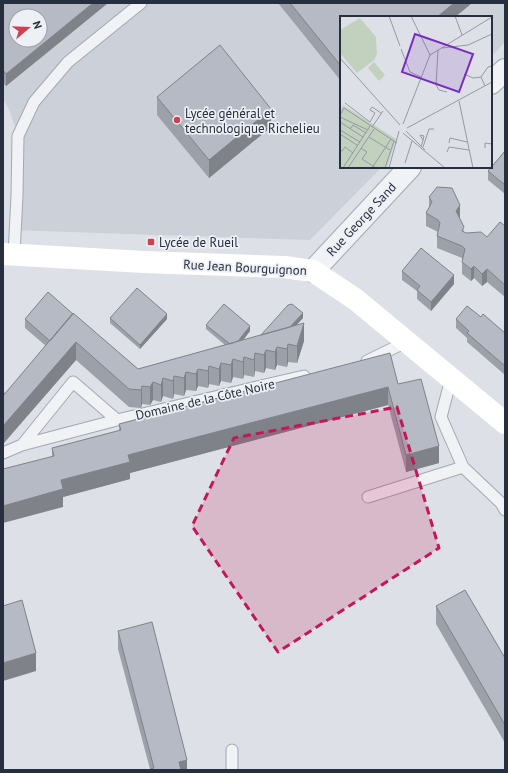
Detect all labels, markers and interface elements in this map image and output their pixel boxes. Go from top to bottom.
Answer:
north arrow [8,8,48,48]
inset map [340,16,492,168]
text: N [30,19,45,30]
place label: Lycée général et technologique Richelieu [185,105,320,137]
marker: Lycée général et technologique Richelieu [172,115,182,125]
street label: Rue George Sand [323,179,400,260]
place label: Lycée de Rueil [159,234,238,251]
marker: Lycée de Rueil [146,237,156,247]
street label: Rue Jean Bourguignon [183,256,307,279]
street label: Domaine de la Côte Noire [134,375,276,424]

